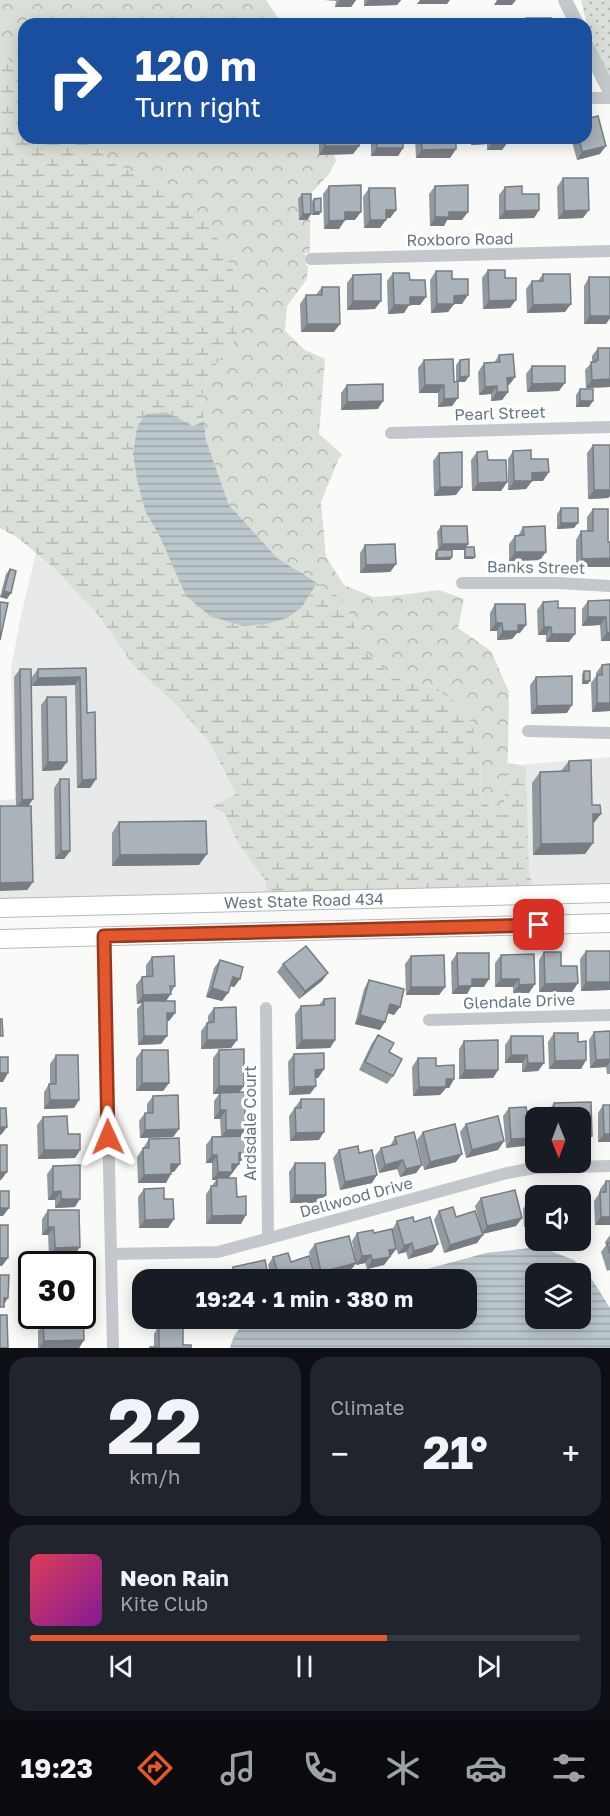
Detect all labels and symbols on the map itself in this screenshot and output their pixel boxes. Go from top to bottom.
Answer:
street label: Roxboro Road [406,228,514,250]
street label: Pearl Street [454,401,546,425]
street label: Banks Street [487,556,585,578]
street label: West State Road 434 [224,889,384,912]
pin [513,899,564,950]
street label: Glendale Drive [463,989,575,1013]
street label: Ardsdale Court [240,1065,260,1181]
position arrow [76,1105,140,1169]
north arrow [525,1107,591,1173]
street label: Dellwood Drive [297,1172,415,1222]
speed limit sign: 30 [18,1251,96,1329]

